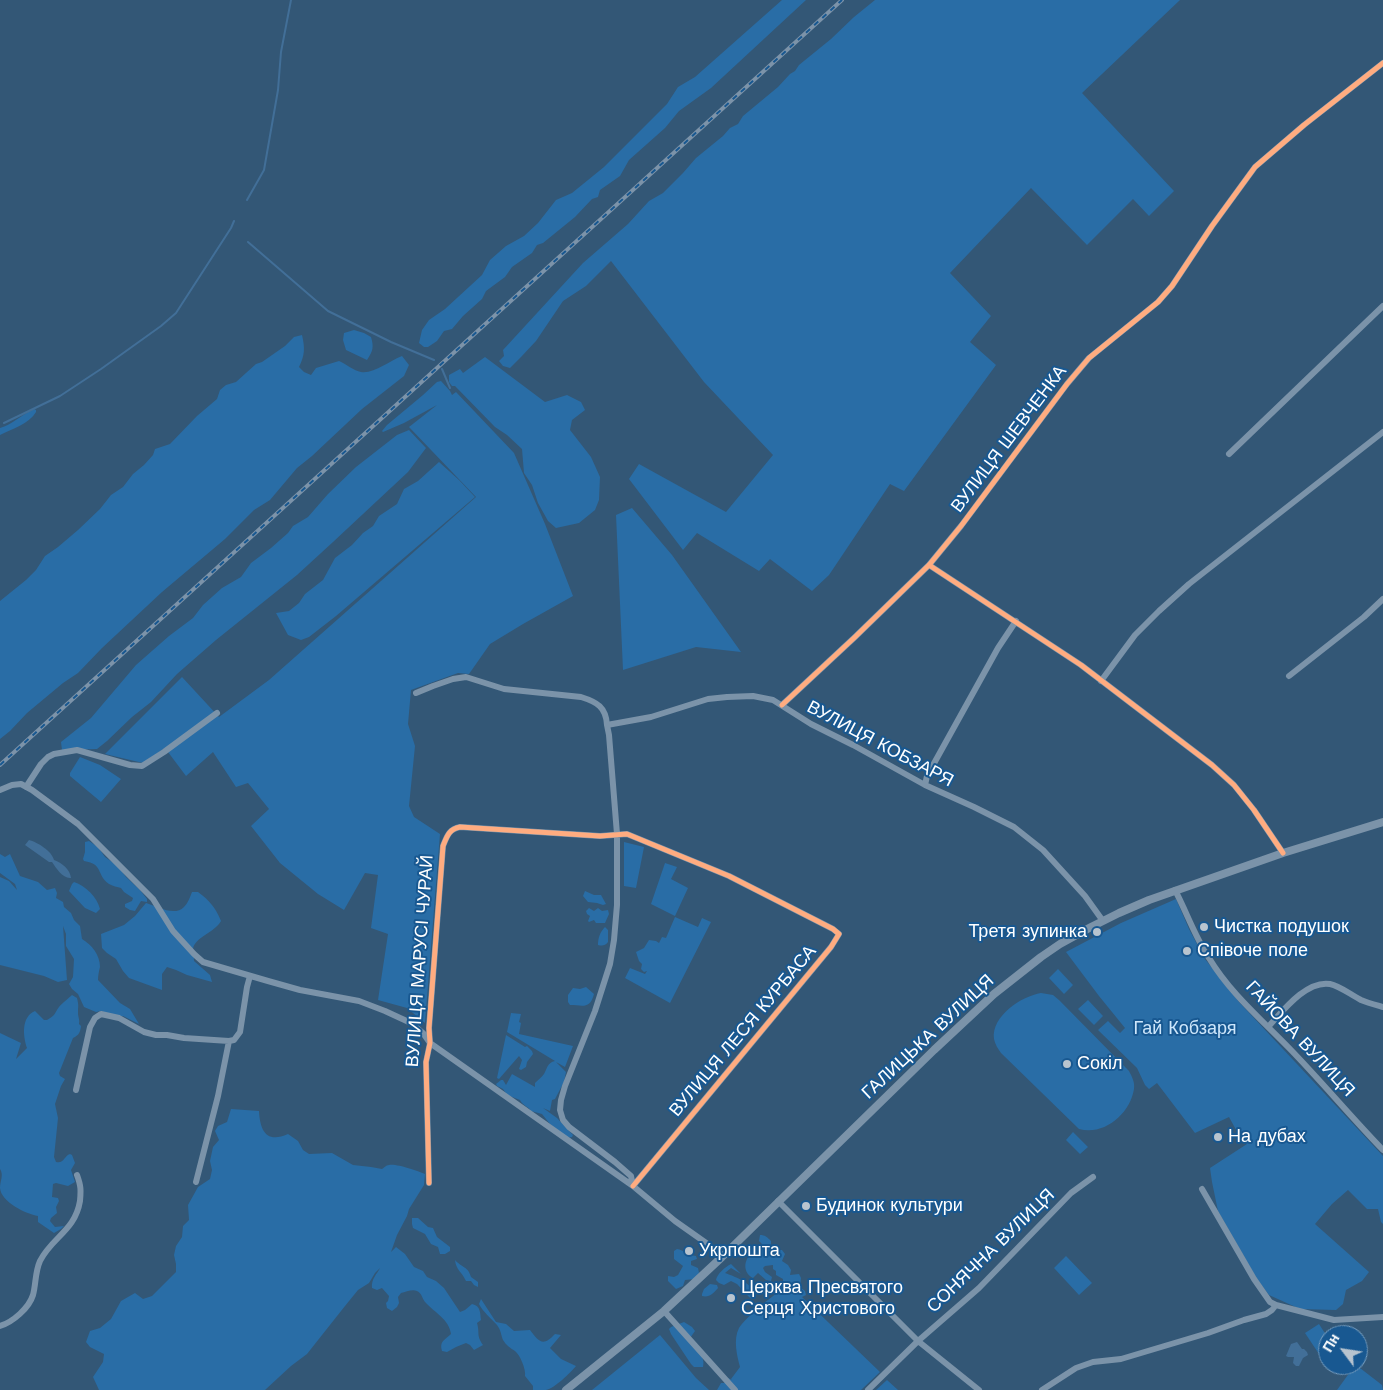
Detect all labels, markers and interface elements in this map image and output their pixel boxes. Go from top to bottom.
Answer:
street label: ВУЛИЦЯ ШЕВЧЕНКА [947,361,1071,517]
street label: ВУЛИЦЯ КОБЗАРЯ [803,696,957,792]
street label: ВУЛИЦЯ МАРУСІ ЧУРАЙ [402,854,438,1068]
place label: Чистка подушок [1214,916,1349,938]
place label: Третя зупинка [968,921,1087,943]
marker: Чистка подушок [1198,921,1210,933]
marker: Третя зупинка [1091,926,1103,938]
place label: Співоче поле [1197,940,1308,962]
street label: ВУЛИЦЯ ЛЕСЯ КУРБАСА [665,941,821,1121]
marker: Співоче поле [1181,945,1193,957]
street label: ГАЛИЦЬКА ВУЛИЦЯ [857,970,999,1104]
street label: ГАЙОВА ВУЛИЦЯ [1241,977,1359,1101]
park label: Гай Кобзаря [1133,1018,1237,1040]
place label: Сокіл [1077,1053,1122,1075]
marker: Сокіл [1061,1058,1073,1070]
place label: На дубах [1228,1126,1306,1148]
marker: На дубах [1212,1131,1224,1143]
street label: СОНЯЧНА ВУЛИЦЯ [923,1185,1059,1317]
place label: Будинок культури [816,1195,963,1217]
marker: Будинок культури [800,1200,812,1212]
place label: Укрпошта [699,1240,780,1262]
marker: Укрпошта [683,1245,695,1257]
place label: Церква Пресвятого Серця Христового [741,1277,903,1320]
marker: Церква Пресвятого Серця Христового [725,1292,737,1304]
north arrow [1318,1325,1368,1375]
text: Пн [1319,1331,1343,1355]

